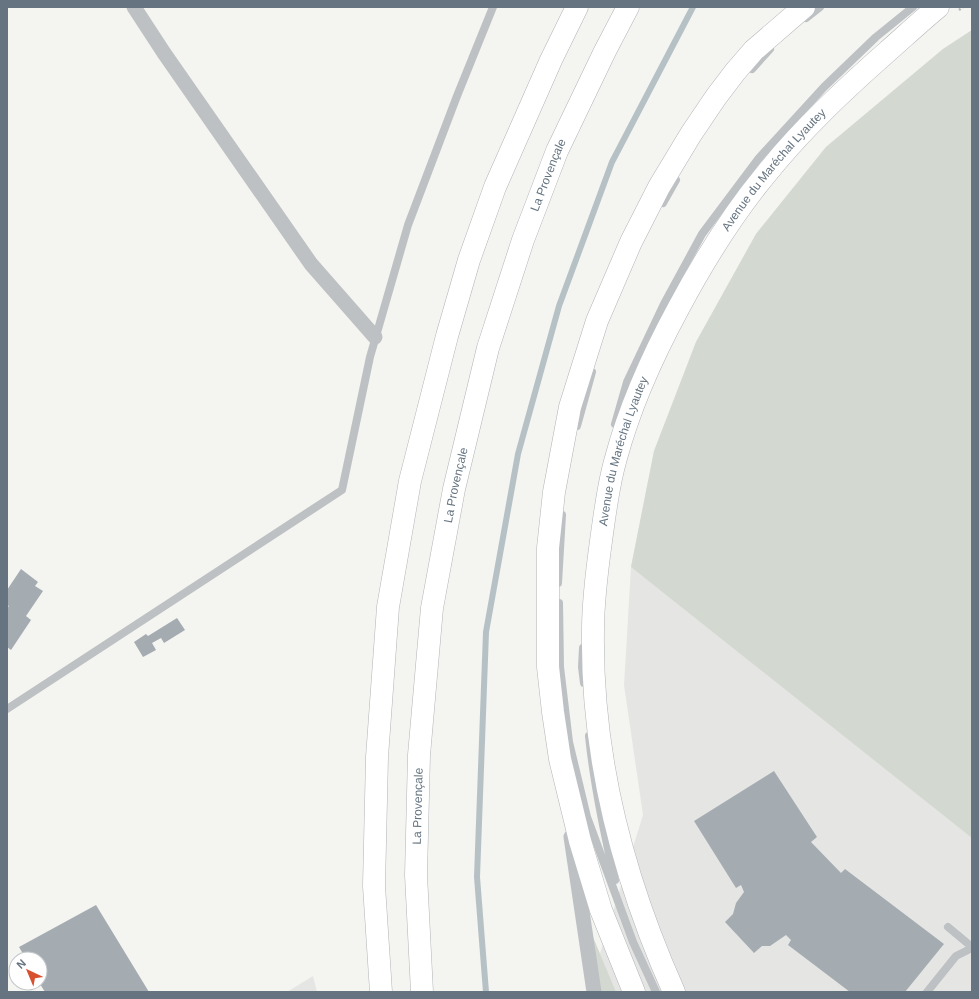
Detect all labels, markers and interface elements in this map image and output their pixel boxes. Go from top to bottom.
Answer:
street label: Avenue du Maréchal Lyautey [719,106,829,234]
street label: La Provençale [528,136,569,213]
street label: Avenue du Maréchal Lyautey [596,374,651,527]
street label: La Provençale [441,446,471,524]
street label: La Provençale [410,767,426,845]
north arrow [8,951,48,991]
text: N [14,957,28,971]

